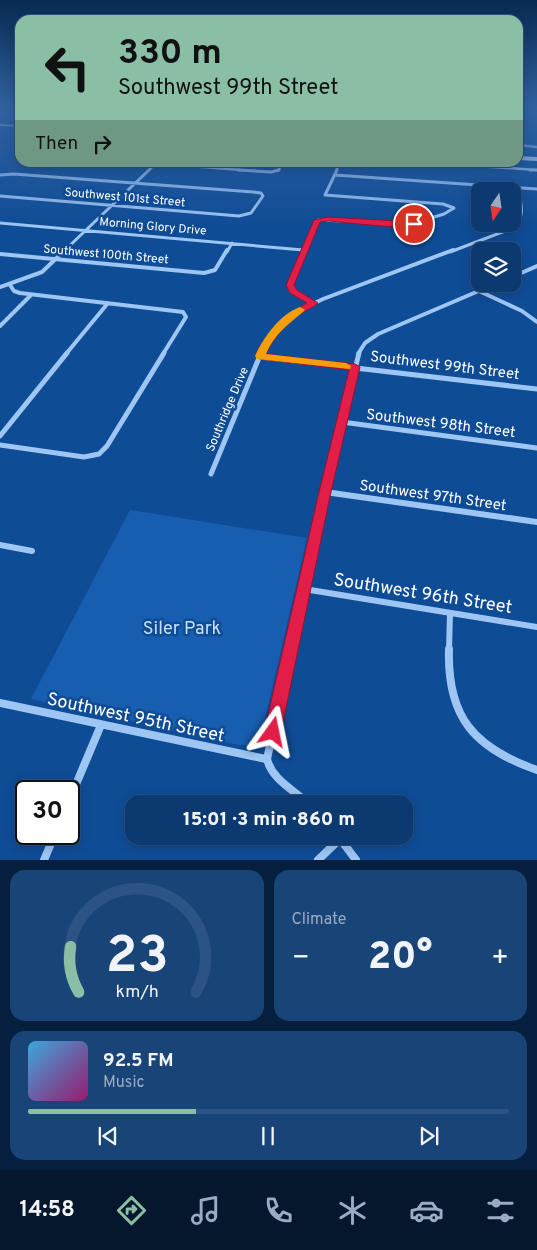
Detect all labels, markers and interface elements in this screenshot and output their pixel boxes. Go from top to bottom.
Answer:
text: 330 m [118,32,222,76]
icon: left [35,35,100,100]
text: Southwest 99th Street [118,75,338,102]
icon: right [88,130,116,158]
text: Then [35,132,78,156]
north arrow [471,182,521,232]
map controls [471,182,521,292]
street label: Southwest 101st Street [64,185,186,211]
pin [393,203,435,245]
icon: arrive [400,210,428,238]
street label: Morning Glory Drive [99,214,207,240]
street label: Southwest 100th Street [43,242,169,268]
button: layers [471,242,521,292]
street label: Southwest 99th Street [369,348,521,385]
street label: Southridge Drive [203,365,253,454]
street label: Southwest 98th Street [365,406,517,443]
street label: Southwest 97th Street [358,477,508,516]
street label: Southwest 96th Street [332,569,514,620]
park label: Siler Park [143,618,221,641]
street label: Southwest 95th Street [45,688,227,749]
position arrow [246,705,298,757]
speed limit sign: 30 [15,780,80,845]
text: 15:01 · 3 min · 860 m [183,808,355,832]
text: Climate [292,910,346,930]
text: 23 [105,925,168,991]
text: 20° [368,934,432,983]
text: − [292,941,310,977]
text: + [491,941,509,977]
text: km/h [115,981,158,1004]
text: 92.5 FM [103,1049,174,1073]
text: Music [103,1073,144,1093]
icon: previous [94,1122,122,1150]
icon: pause [254,1122,282,1150]
icon: next [415,1122,443,1150]
icon: directions [114,1193,149,1228]
icon: music [188,1193,223,1228]
icon: phone [261,1193,296,1228]
icon: climate [335,1193,370,1228]
icon: car [409,1193,444,1228]
icon: filters [483,1193,518,1228]
text: 14:58 [19,1197,75,1224]

